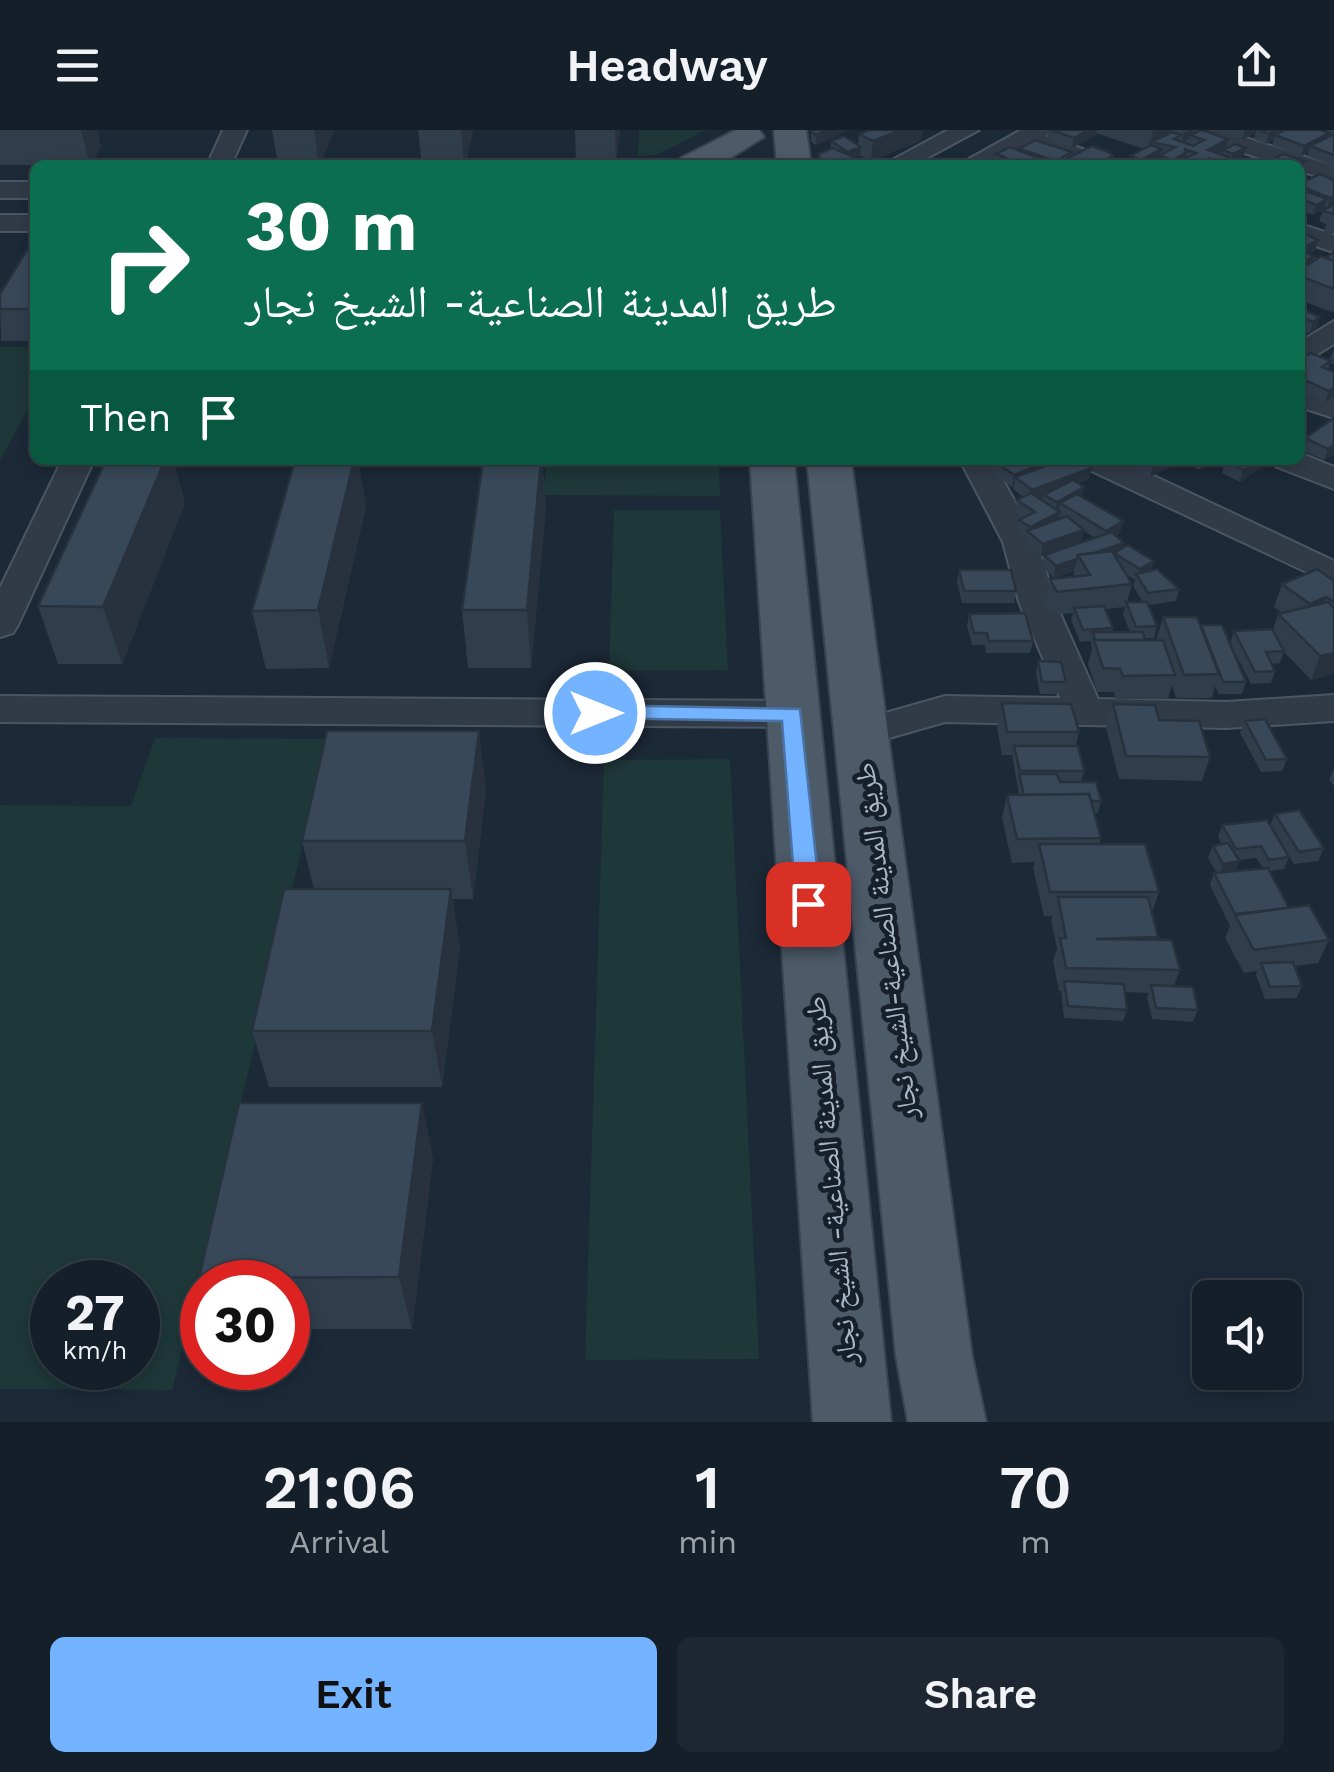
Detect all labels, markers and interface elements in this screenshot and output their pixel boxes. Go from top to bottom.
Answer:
icon: menu [50,38,105,93]
icon: share [1229,38,1284,93]
text: Headway [566,39,768,92]
text: 30 m [245,185,417,267]
icon: right [80,200,210,330]
text: طريق المدينة الصناعية- الشيخ نجار [245,275,837,328]
icon: arrive [191,390,246,445]
text: Then [80,396,171,440]
position arrow [543,661,647,765]
street label: طريق المدينة الصناعية-الشيخ نجار [848,761,925,1122]
pin [766,862,851,947]
icon: arrive [781,877,836,932]
street label: طريق المدينة الصناعية- الشيخ نجار [799,995,865,1366]
speed limit sign: 30 [180,1260,310,1390]
map controls [1192,1280,1302,1390]
button: sound [1192,1280,1302,1390]
text: 27 [65,1283,125,1342]
text: km/h [63,1336,127,1365]
text: 21:06 [262,1452,416,1523]
text: 1 [695,1452,720,1523]
text: 70 [999,1452,1072,1523]
text: Arrival [289,1523,389,1561]
text: min [678,1523,737,1561]
text: m [1020,1523,1051,1561]
button: Exit [50,1637,657,1752]
button: Share [677,1637,1284,1752]

